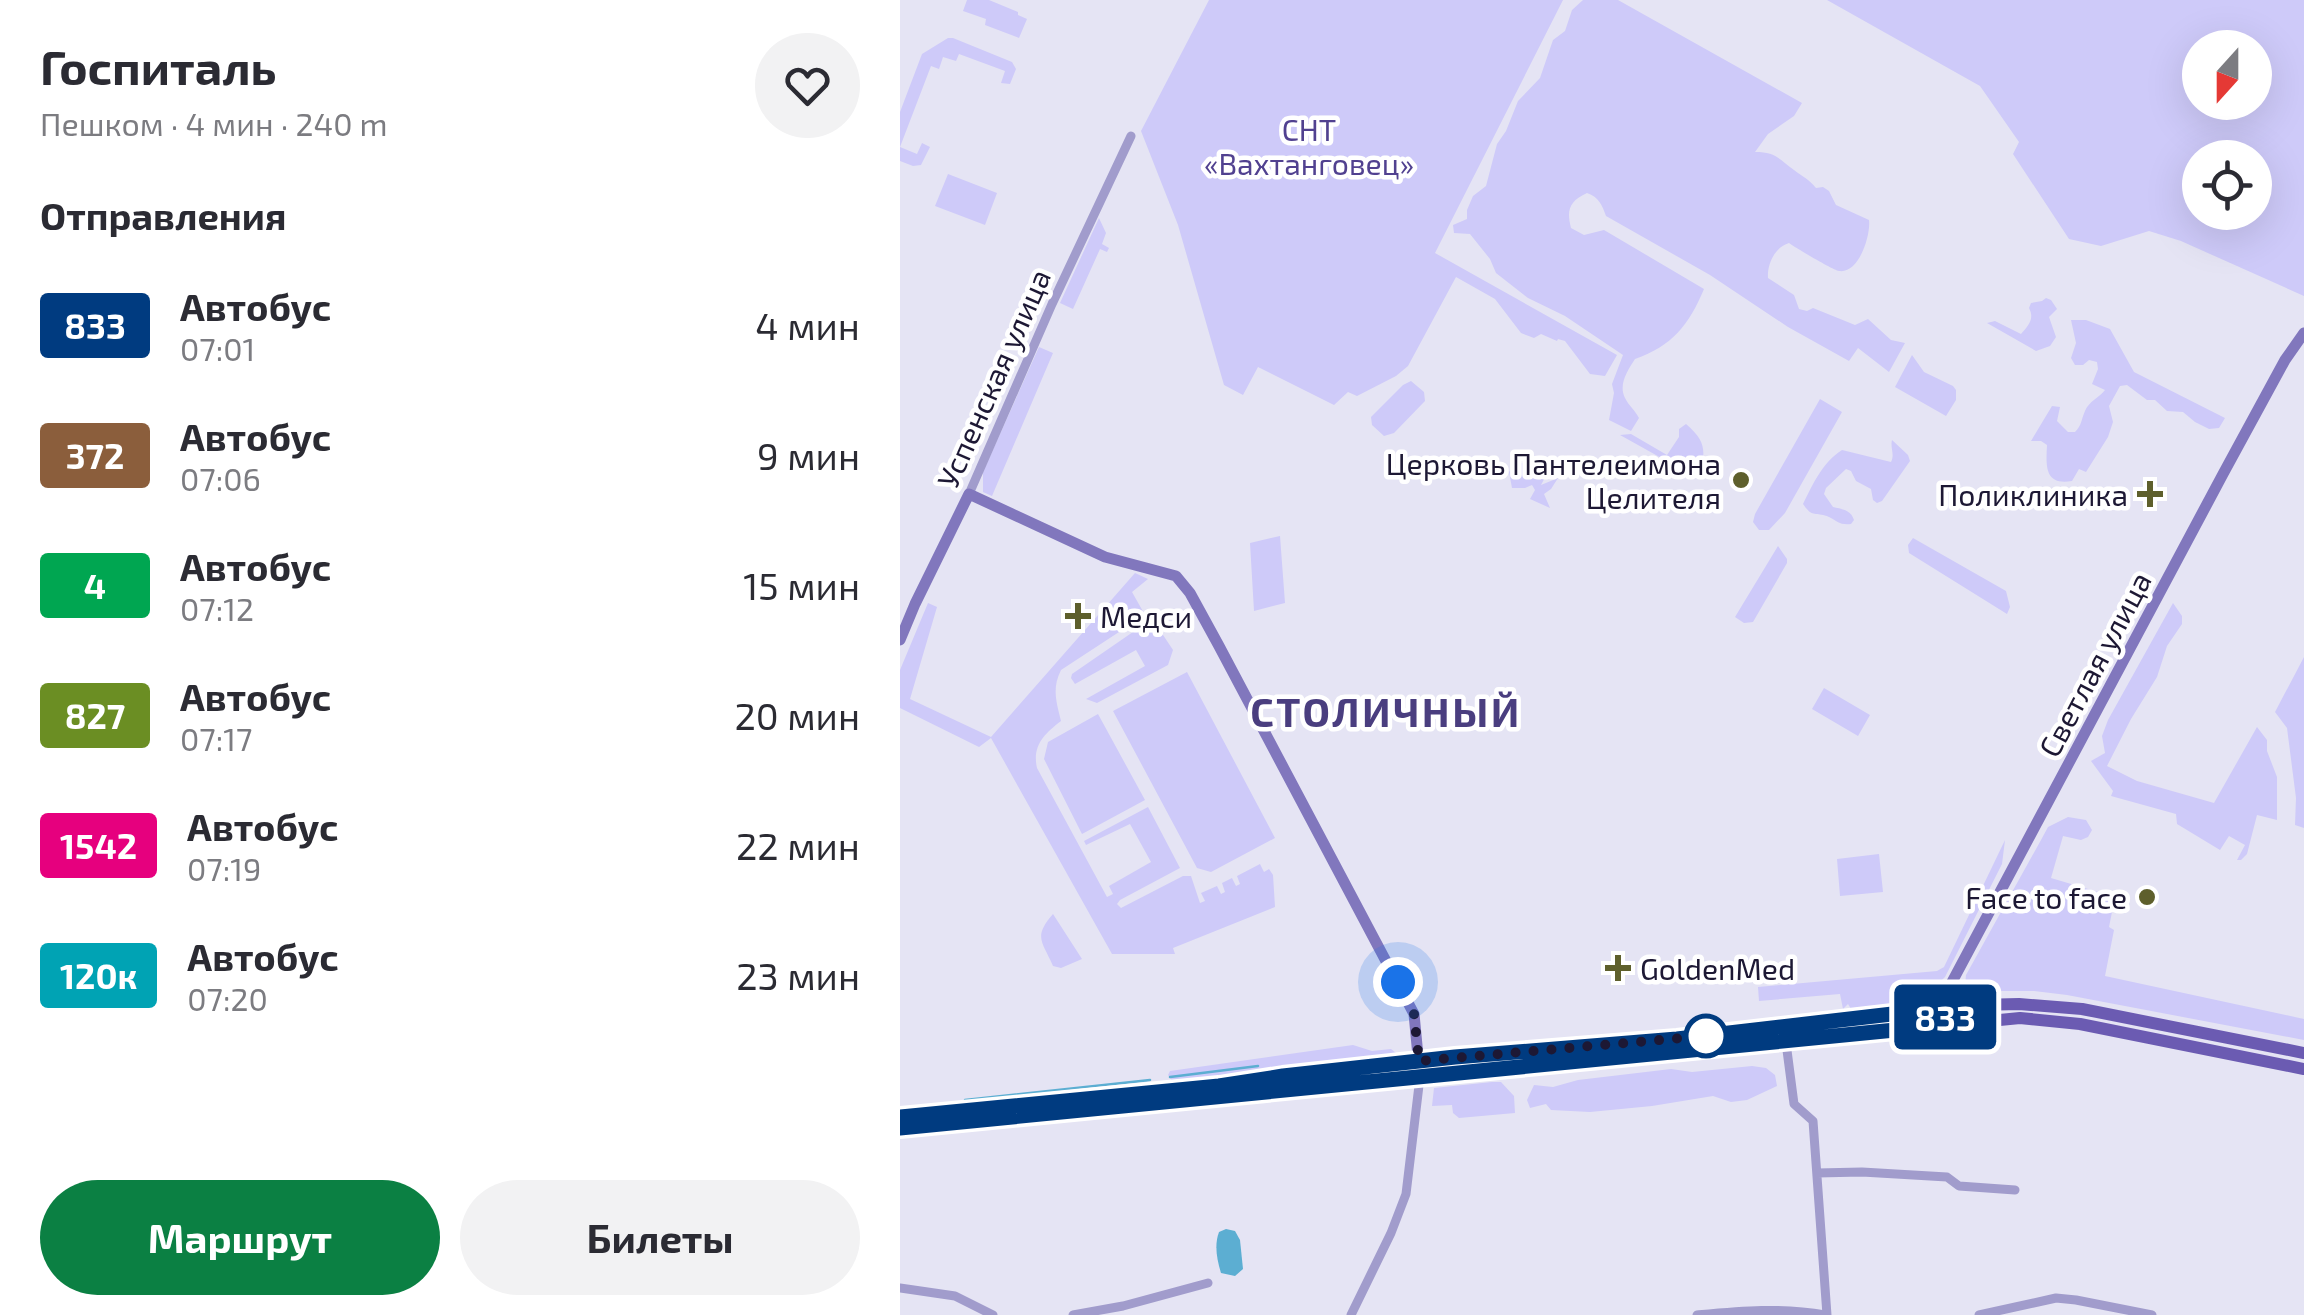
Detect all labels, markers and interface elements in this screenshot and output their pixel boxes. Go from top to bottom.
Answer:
north arrow [2182,30,2272,120]
map controls [2182,30,2272,230]
button: heart [755,33,860,138]
text: Госпиталь [40,37,276,95]
text: Пешком · 4 мин · 240 m [40,104,388,142]
park label: СНТ «Вахтанговец» [1204,111,1414,181]
button: locate [2182,140,2272,230]
text: Отправления [40,192,287,238]
street label: Успенская улица [929,263,1058,493]
text: Автобус [180,283,331,329]
text: 4 мин [755,302,860,348]
text: 833 [64,304,126,346]
text: 07:01 [180,329,255,367]
text: Автобус [180,413,331,459]
text: 9 мин [757,432,860,478]
text: 372 [66,434,124,476]
place label: Церковь Пантелеимона Целителя [1386,445,1721,515]
text: 07:06 [180,459,261,497]
marker: Церковь Пантелеимона Целителя [1730,469,1752,491]
place label: Поликлиника [1938,476,2128,512]
marker: Поликлиника [2137,481,2163,507]
text: Автобус [180,543,331,589]
text: 15 мин [743,562,860,608]
text: 4 [84,564,106,606]
street label: Светлая улица [2030,565,2159,763]
text: 07:12 [180,589,254,627]
place label: Медси [1100,598,1192,634]
marker: Медси [1065,603,1091,629]
text: Автобус [180,673,331,719]
district label: СТОЛИЧНЫЙ [1250,687,1522,735]
text: 20 мин [734,692,860,738]
text: 827 [65,694,125,736]
text: 07:17 [180,719,252,757]
text: Автобус [187,803,338,849]
text: 22 мин [736,822,860,868]
text: 1542 [60,824,137,866]
text: 07:19 [187,849,261,887]
place label: Face to face [1965,879,2127,915]
marker: Face to face [2136,886,2158,908]
text: Автобус [187,933,339,979]
place label: GoldenMed [1640,950,1795,986]
text: 23 мин [736,952,860,998]
text: 120к [60,954,137,996]
marker: GoldenMed [1605,955,1631,981]
your location [1373,957,1423,1007]
text: 07:20 [187,979,268,1017]
line badge: 833 [1888,984,2002,1050]
text: 833 [1914,996,1976,1038]
unlabelled marker [1685,1015,1727,1057]
button: Маршрут [40,1180,440,1295]
button: Билеты [460,1180,860,1295]

